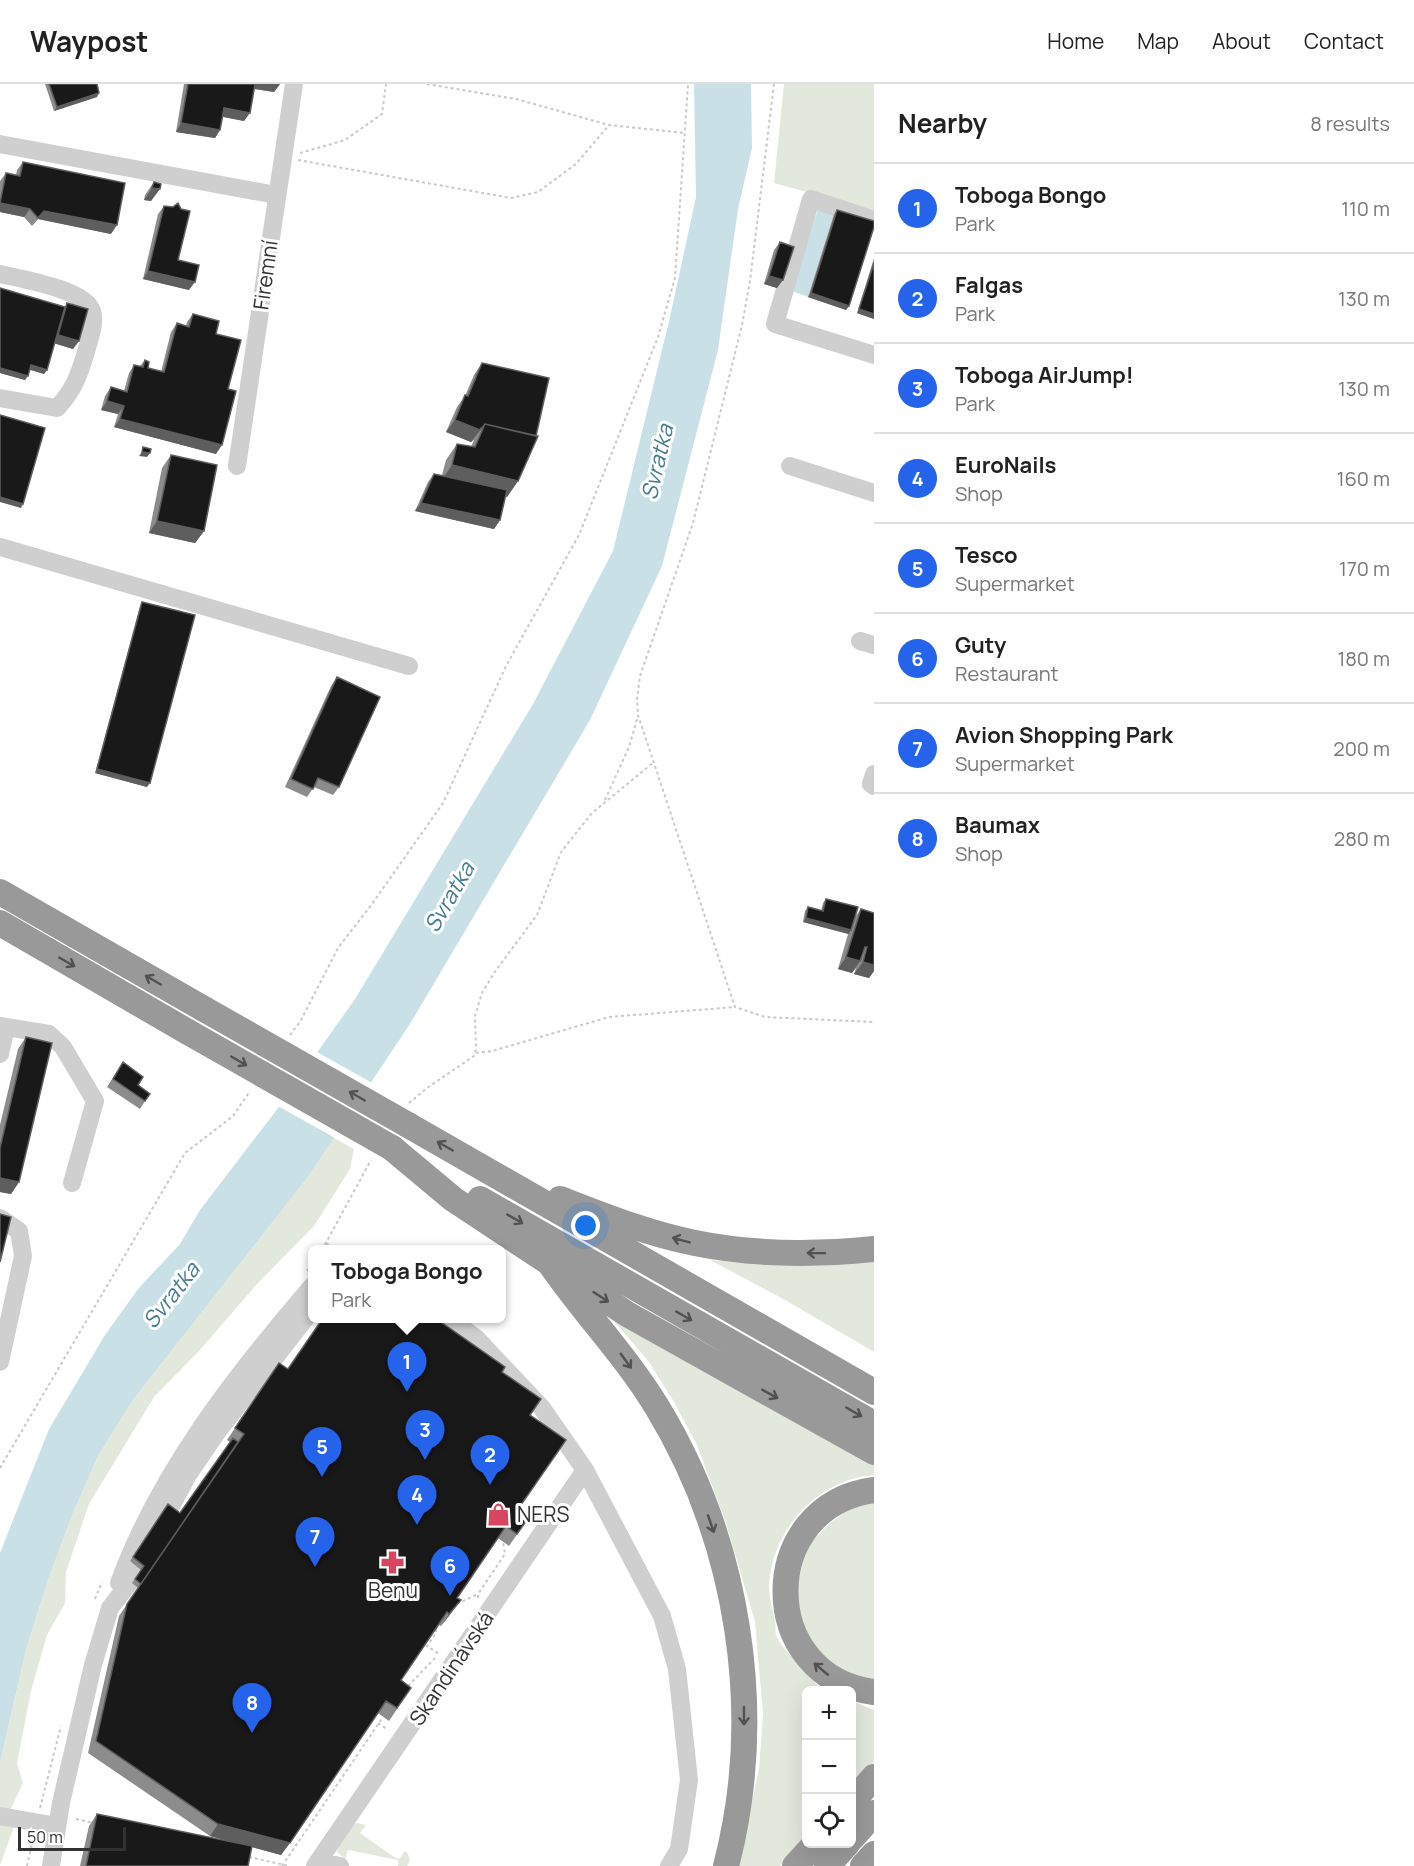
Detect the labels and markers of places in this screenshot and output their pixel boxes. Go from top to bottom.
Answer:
pin: 1 [388,1342,426,1392]
pin: 3 [406,1410,444,1460]
pin: 5 [302,1428,342,1477]
pin: 2 [470,1436,510,1485]
pin: 4 [398,1476,436,1525]
place label: NERS [517,1500,570,1528]
shop icon: NERS [486,1501,512,1527]
pin: 7 [296,1518,334,1567]
pin: 6 [430,1546,470,1596]
pharmacy icon: Benu [380,1549,406,1575]
place label: Benu [368,1576,418,1604]
pin: 8 [232,1684,272,1733]

